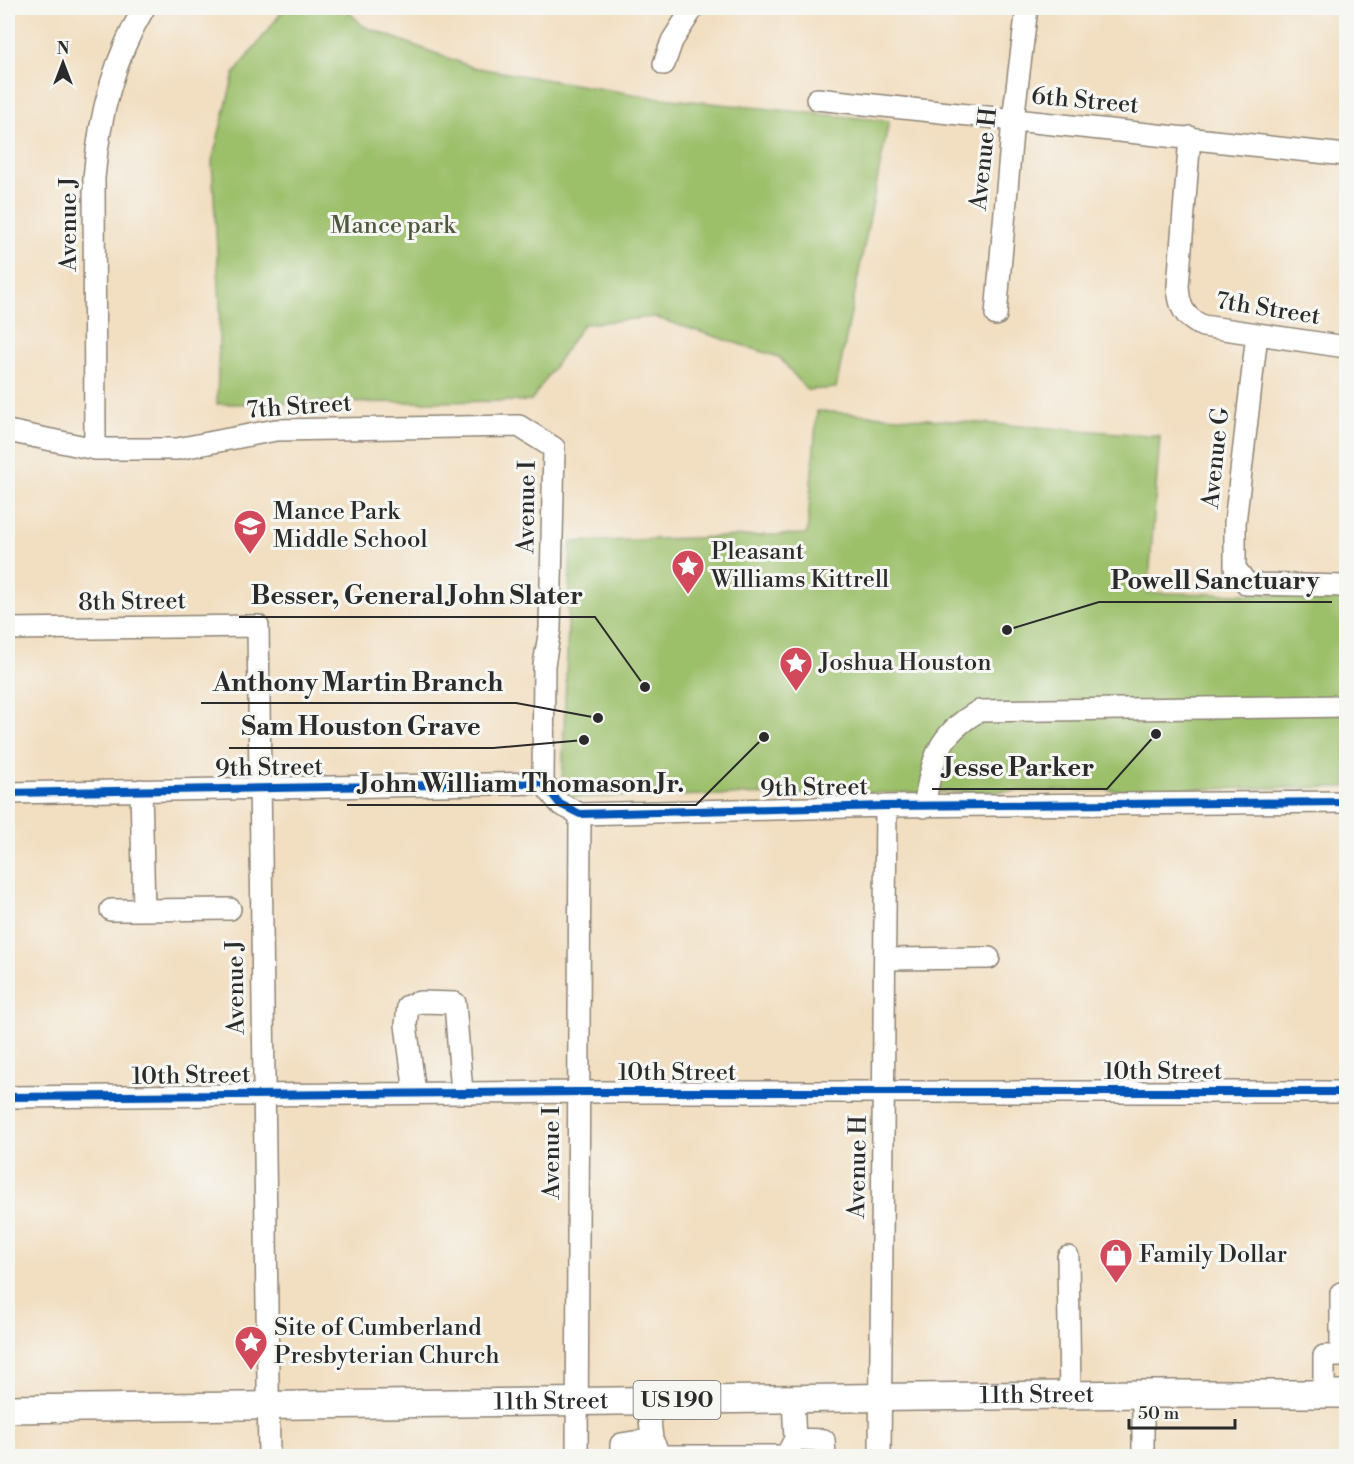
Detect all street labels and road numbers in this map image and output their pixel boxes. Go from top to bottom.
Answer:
street label: 6th Street [1030,81,1140,121]
street label: Avenue H [964,106,1004,213]
street label: Avenue J [54,176,84,273]
street label: 7th Street [1214,286,1323,332]
street label: 7th Street [245,388,353,426]
street label: Avenue G [1196,406,1236,511]
street label: Avenue I [511,460,543,555]
street label: 8th Street [78,586,187,618]
street label: 9th Street [215,752,324,784]
street label: 9th Street [760,772,869,804]
street label: Avenue J [220,939,252,1036]
street label: 10th Street [1104,1057,1223,1087]
street label: 10th Street [618,1058,737,1088]
street label: 10th Street [131,1060,251,1092]
street label: Avenue I [537,1106,567,1201]
street label: Avenue H [842,1115,874,1220]
street label: 11th Street [979,1380,1095,1411]
road number: US 190 [634,1381,720,1419]
street label: 11th Street [493,1386,609,1418]

